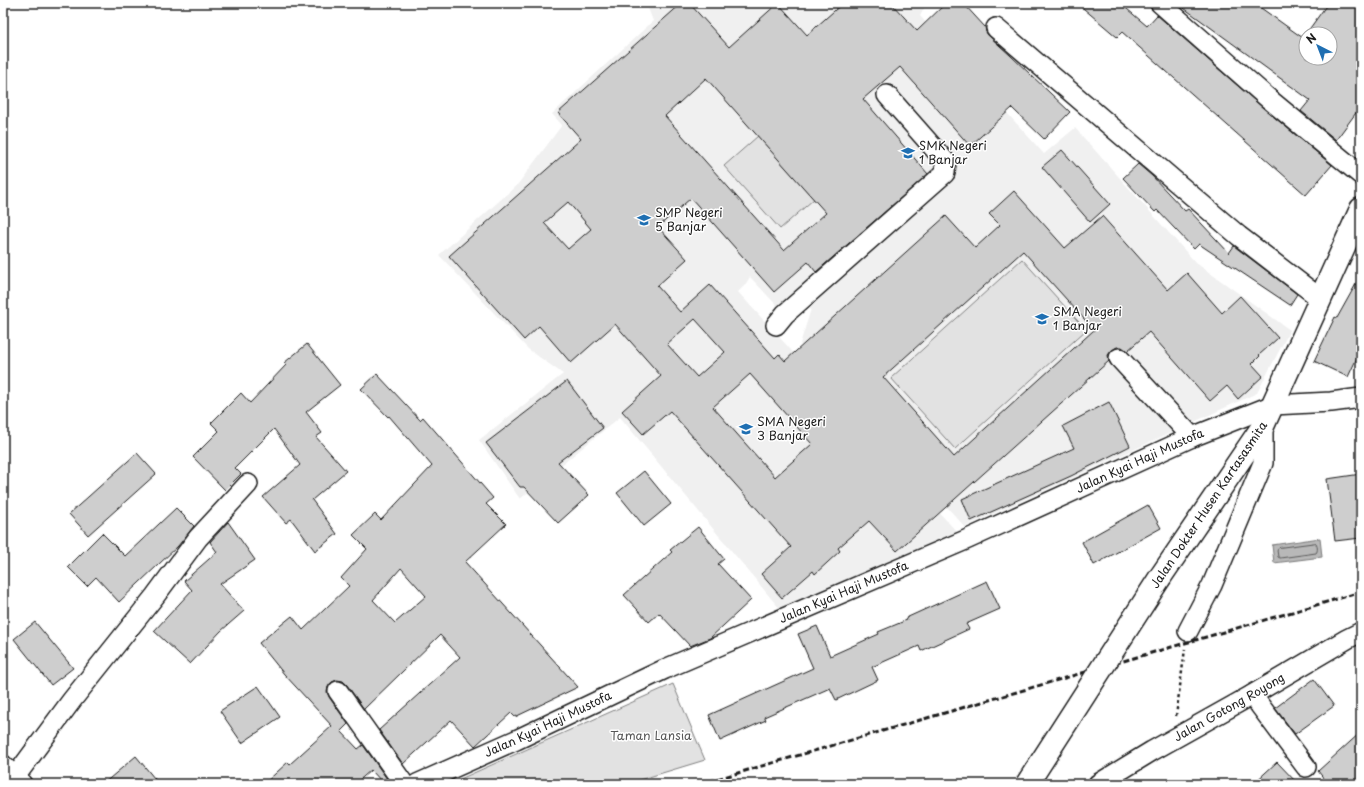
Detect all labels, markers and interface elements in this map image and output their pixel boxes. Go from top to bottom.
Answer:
north arrow [1298,26,1338,66]
text: N [1302,29,1320,47]
place label: SMK Negeri 1 Banjar [919,136,987,168]
school or university icon: SMK Negeri 1 Banjar [900,145,916,161]
place label: SMP Negeri 5 Banjar [655,203,723,235]
school or university icon: SMP Negeri 5 Banjar [636,212,652,228]
place label: SMA Negeri 1 Banjar [1053,302,1122,334]
school or university icon: SMA Negeri 1 Banjar [1034,311,1050,327]
place label: SMA Negeri 3 Banjar [757,412,826,444]
street label: Jalan Dokter Husen Kartasasmita [1145,417,1271,592]
school or university icon: SMA Negeri 3 Banjar [738,421,754,437]
street label: Jalan Kyai Haji Mustofa [1073,423,1207,497]
street label: Jalan Kyai Haji Mustofa [776,555,911,627]
street label: Jalan Gotong Royong [1170,668,1288,745]
street label: Jalan Kyai Haji Mustofa [481,686,615,761]
park label: Taman Lansia [610,726,692,744]

